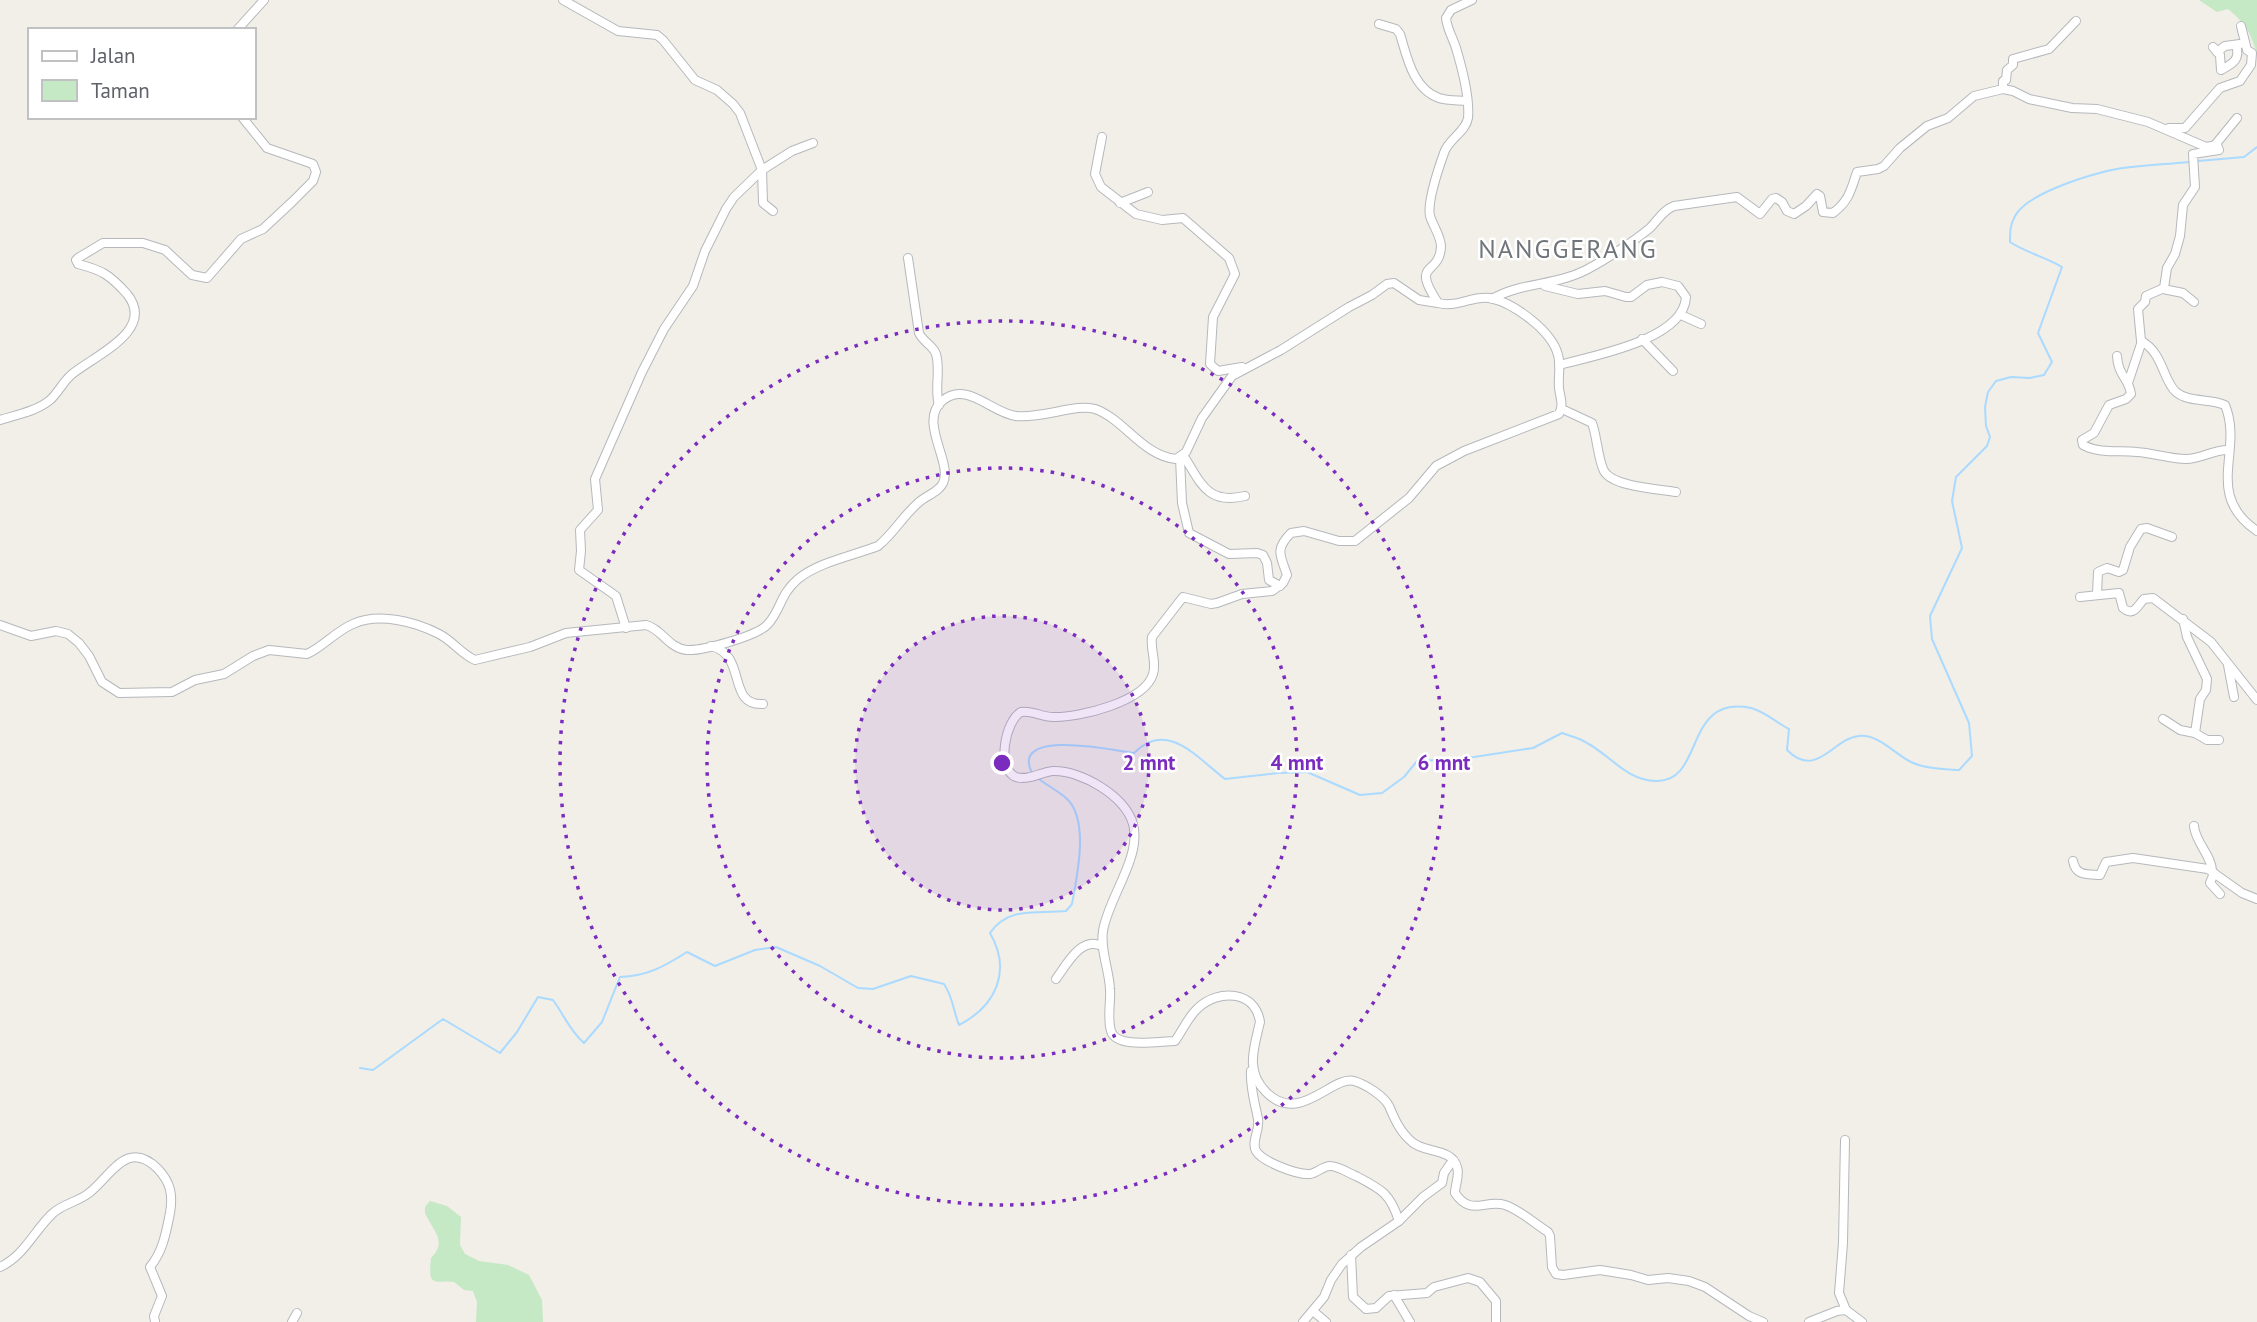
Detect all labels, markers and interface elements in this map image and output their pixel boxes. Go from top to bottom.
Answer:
legend [28,28,256,119]
text: Jalan [90,42,136,69]
text: Taman [91,77,150,104]
district label: NANGGERANG [1478,232,1658,265]
text: 2 mnt [1123,749,1176,776]
text: 4 mnt [1271,749,1324,776]
text: 6 mnt [1418,749,1471,776]
centre of rings [990,751,1014,775]

